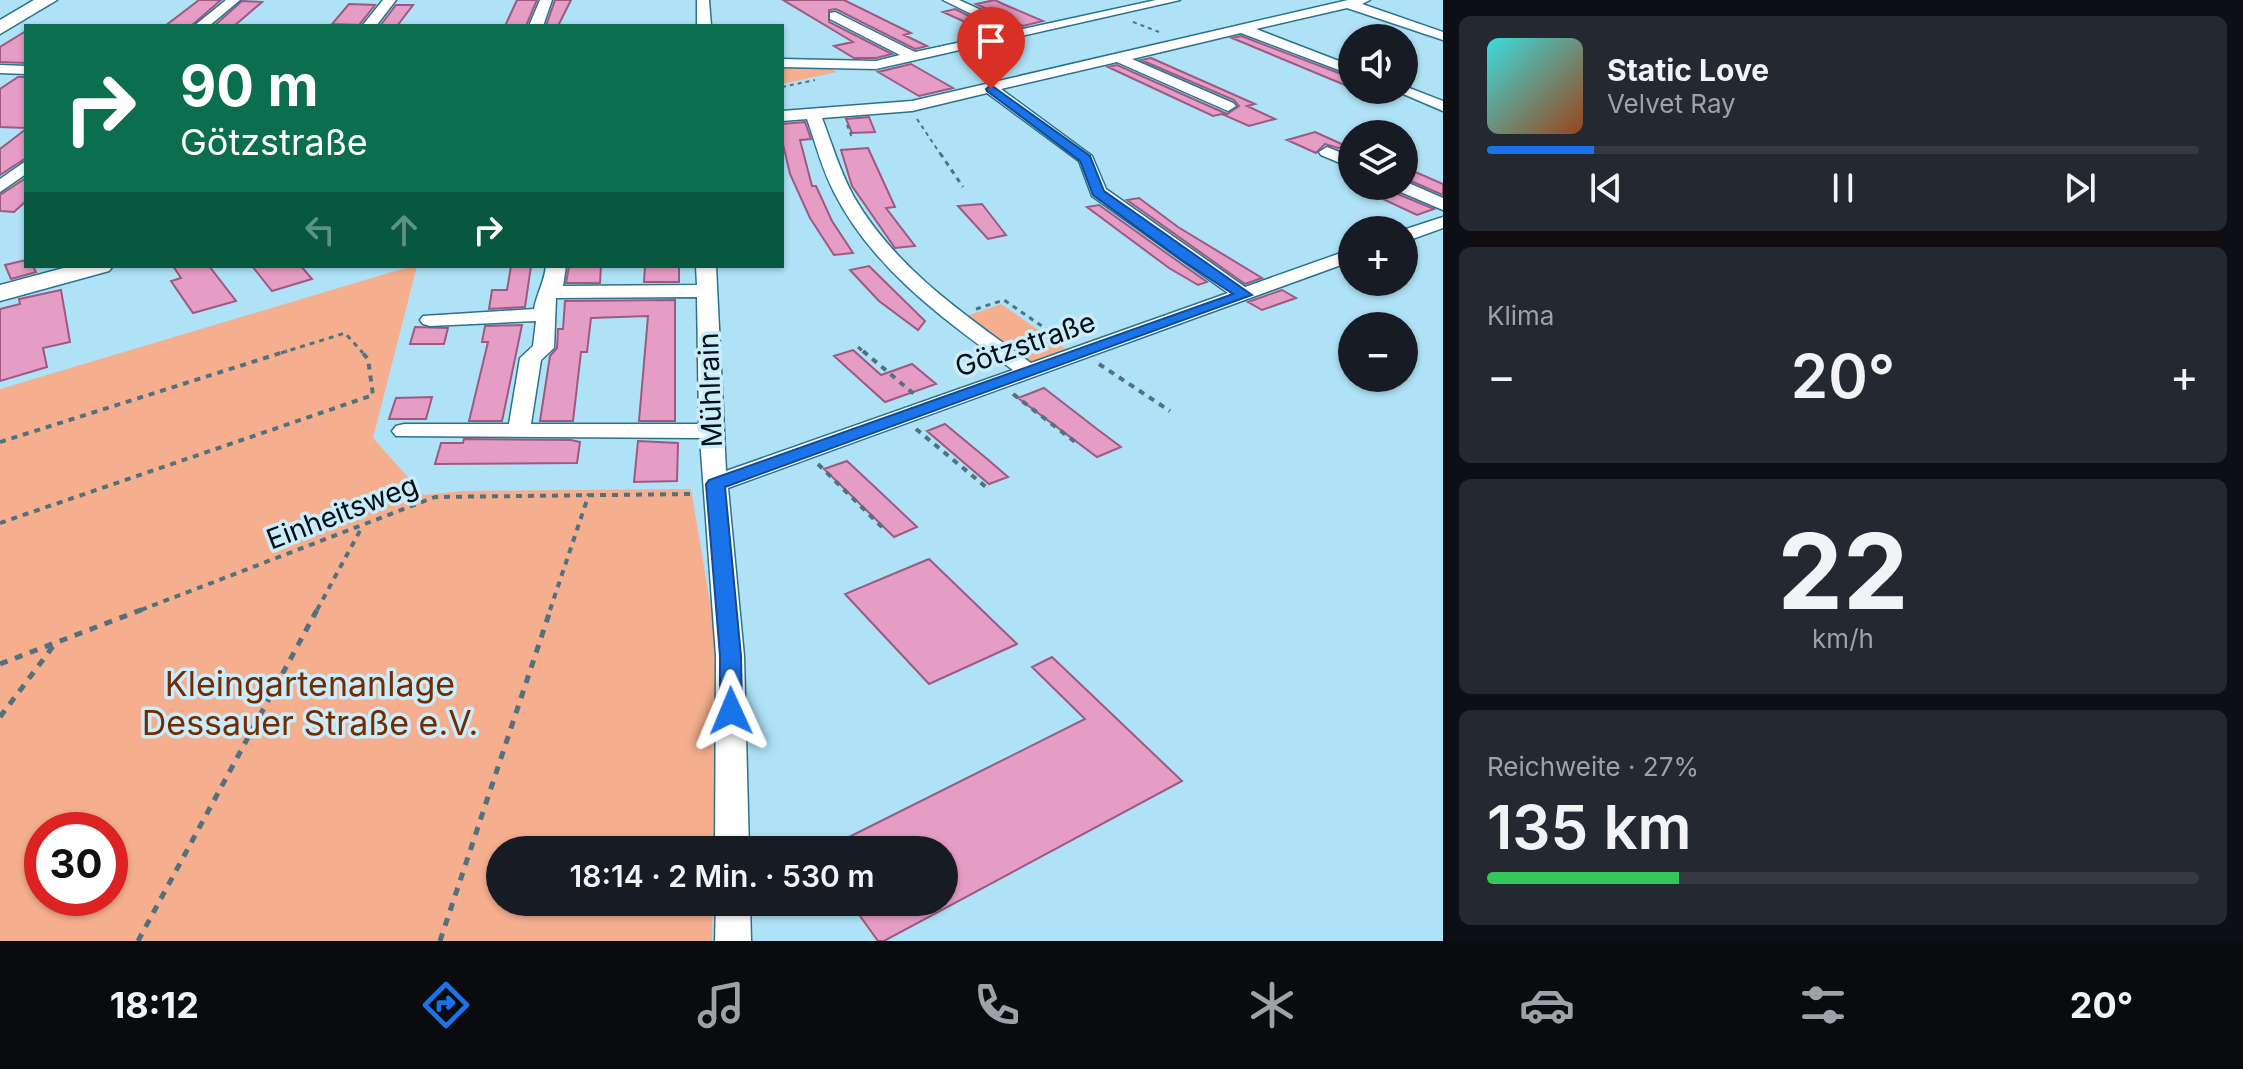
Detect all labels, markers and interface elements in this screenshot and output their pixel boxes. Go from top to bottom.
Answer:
pin [957,7,1025,89]
icon: arrive [969,19,1013,63]
map controls [1338,24,1418,392]
button: sound [1338,24,1418,104]
text: 90 m [180,52,319,120]
text: Static Love [1607,52,1769,88]
icon: right [48,56,152,160]
text: Velvet Ray [1607,88,1736,119]
text: Götzstraße [180,120,368,164]
button: layers [1338,120,1418,200]
icon: previous [1584,166,1628,210]
icon: pause [1821,166,1865,210]
icon: next [2058,166,2102,210]
icon: left [298,208,342,252]
icon: ahead [382,208,426,252]
icon: right [466,208,510,252]
button: + [1338,216,1418,296]
text: Klima [1487,300,1554,331]
street label: Götzstraße [950,304,1100,384]
button: − [1338,312,1418,392]
street label: Mühlrain [691,332,729,448]
text: 20° [1791,340,1895,412]
text: − [1487,349,1516,403]
text: + [2170,349,2199,403]
street label: Einheitsweg [262,468,422,556]
text: 22 [1777,508,1909,634]
text: km/h [1812,623,1874,654]
park label: Kleingartenanlage Dessauer Straße e.V. [142,663,478,743]
position arrow [689,669,773,753]
text: Reichweite · 27% [1487,751,1699,782]
text: 135 km [1487,791,1692,863]
speed limit sign: 30 [24,812,128,916]
text: 18:14 · 2 Min. · 530 m [570,858,874,894]
icon: directions [418,977,474,1033]
icon: music [693,977,749,1033]
icon: phone [969,977,1025,1033]
icon: climate [1244,977,1300,1033]
icon: car [1519,977,1575,1033]
icon: filters [1795,977,1851,1033]
text: 18:12 [110,983,199,1027]
text: 20° [2070,983,2133,1027]

